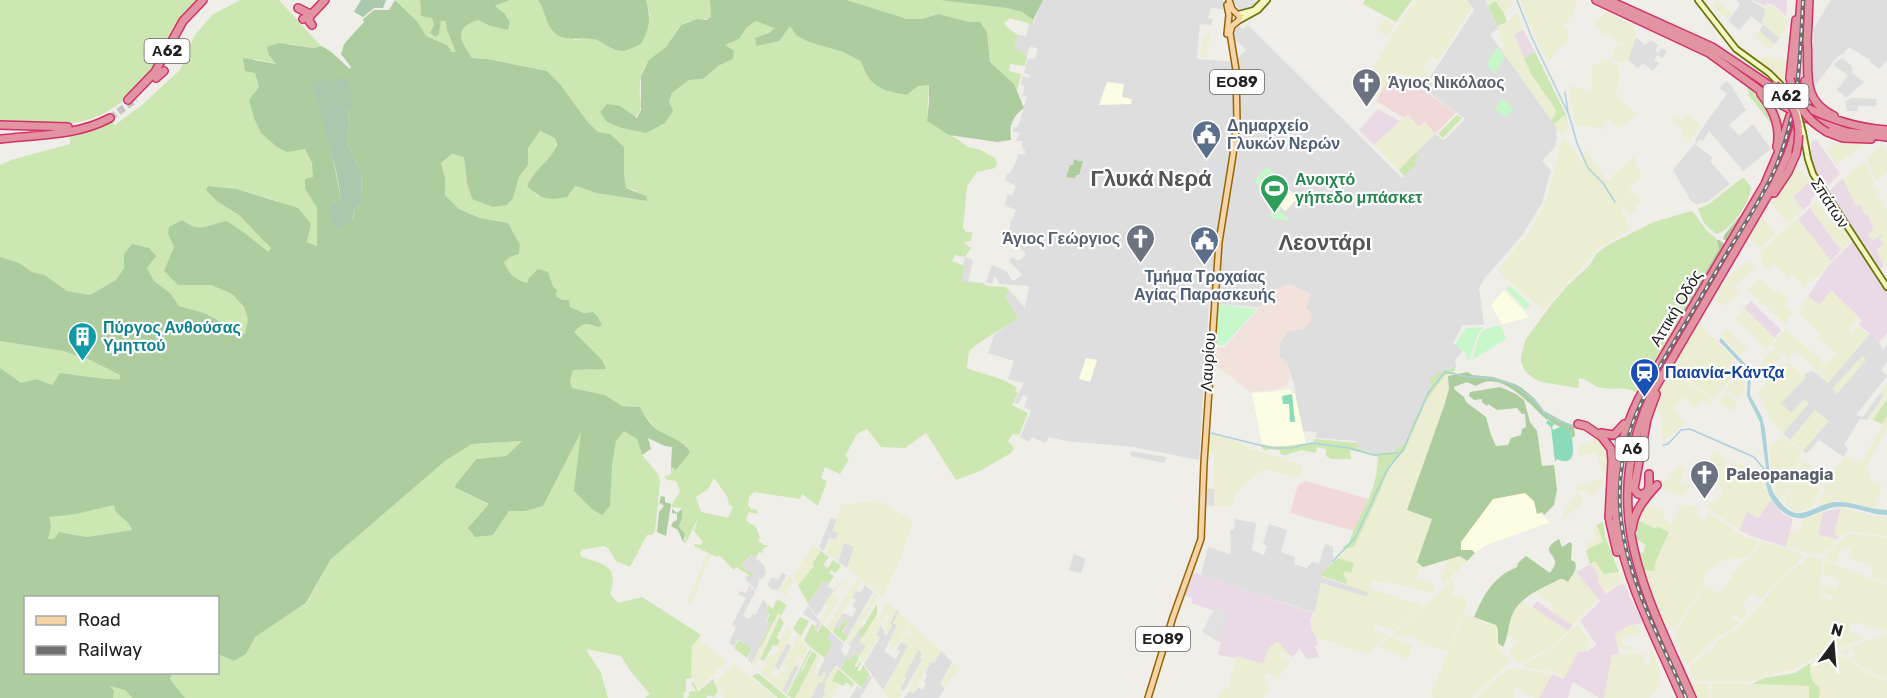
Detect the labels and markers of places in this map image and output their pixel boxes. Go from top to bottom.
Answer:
church icon: Άγιος Νικόλαος [1351,66,1383,108]
place label: Άγιος Νικόλαος [1388,73,1505,92]
place label: Δημαρχείο Γλυκών Νερών [1227,116,1340,153]
public building icon: Δημαρχείο Γλυκών Νερών [1190,118,1222,160]
place label: Ανοιχτό γήπεδο μπάσκετ [1295,170,1422,207]
sports icon: Ανοιχτό γήπεδο μπάσκετ [1258,172,1290,214]
church icon: Άγιος Γεώργιος [1125,222,1157,264]
public building icon: Τμήμα Τροχαίας Αγίας Παρασκευής [1189,224,1221,266]
place label: Άγιος Γεώργιος [1002,229,1120,248]
place label: Τμήμα Τροχαίας Αγίας Παρασκευής [1134,267,1276,304]
place label: Πύργος Ανθούσας Υμηττού [103,318,241,355]
building icon: Πύργος Ανθούσας Υμηττού [66,320,98,362]
station icon: Παιανία-Κάντζα [1628,356,1660,398]
place label: Παιανία-Κάντζα [1665,363,1785,382]
church icon: Paleopanagia [1689,458,1721,500]
place label: Paleopanagia [1726,465,1833,484]

